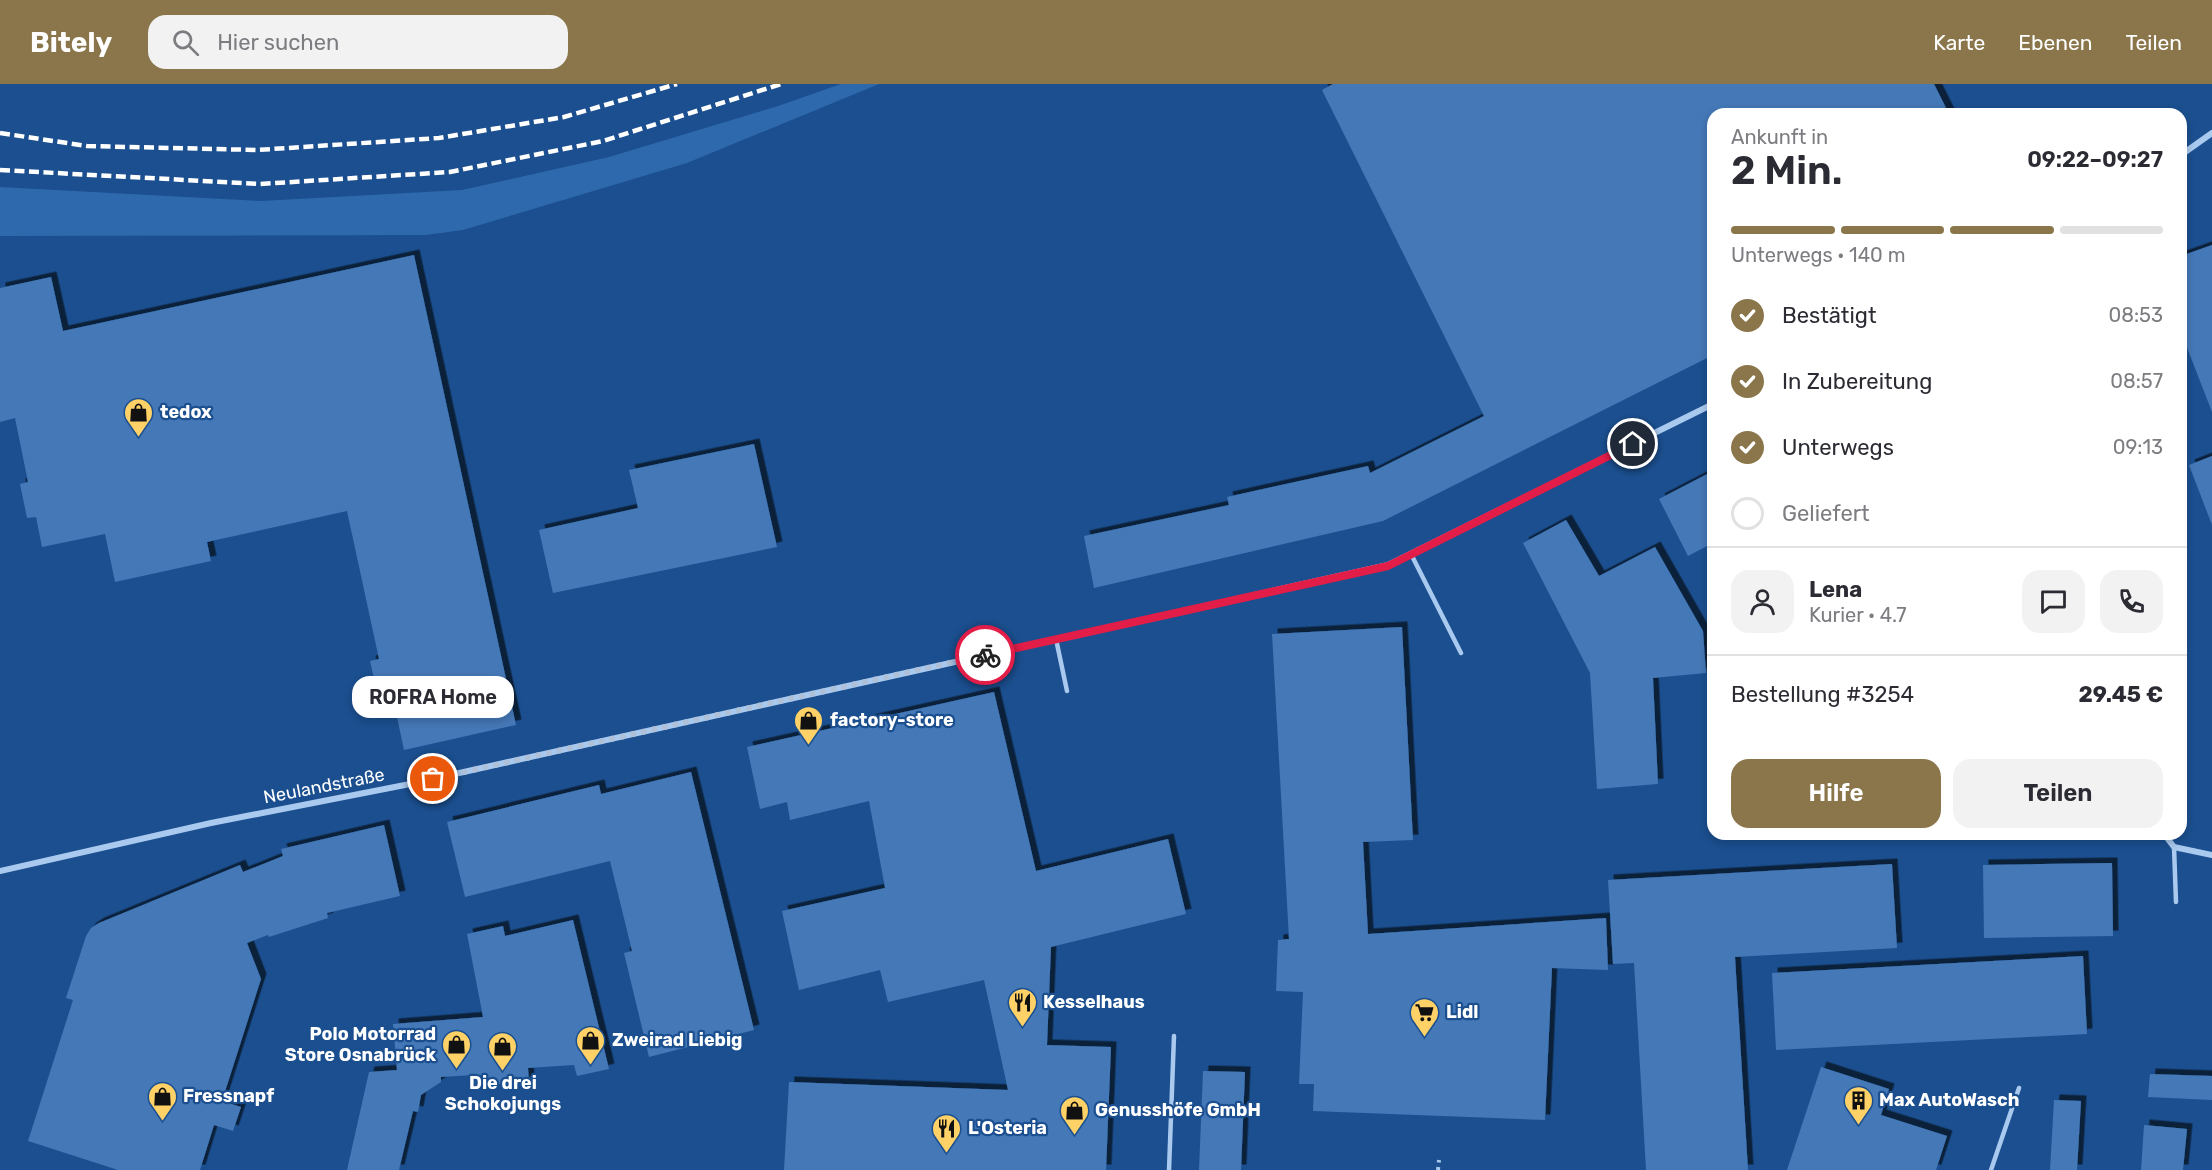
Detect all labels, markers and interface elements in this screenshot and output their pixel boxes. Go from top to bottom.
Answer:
search box [148,15,568,69]
text: Bitely [30,26,112,59]
icon: search [169,26,202,59]
text: Hier suchen [217,29,339,56]
text: Karte [1933,30,1985,55]
text: Ebenen [2018,30,2092,55]
text: Teilen [2125,30,2182,55]
text: Ankunft in [1731,125,1828,149]
text: 09:22–09:27 [2027,146,2163,173]
text: 2 Min. [1731,148,1842,194]
text: Unterwegs · 140 m [1731,243,1905,267]
icon: check [1731,299,1764,332]
text: Bestätigt [1782,302,1877,329]
text: 08:53 [2109,303,2163,327]
icon: check [1731,365,1764,398]
text: In Zubereitung [1782,368,1932,395]
text: 08:57 [2110,369,2163,393]
shop icon: tedox [123,396,155,438]
place label: tedox [160,401,212,423]
pin [1607,418,1658,469]
icon: home [1616,427,1649,460]
icon: check [1731,431,1764,464]
text: Unterwegs [1782,434,1894,461]
text: 09:13 [2113,435,2163,459]
text: Geliefert [1782,500,1870,527]
button: person [1731,570,1794,633]
button: chat [2022,570,2085,633]
button: phone [2100,570,2163,633]
text: Lena [1809,576,1862,603]
text: Kurier · 4.7 [1809,603,1907,627]
courier [955,625,1015,685]
icon: bike [969,639,1002,672]
callout: ROFRA Home [352,677,514,719]
text: Bestellung #3254 [1731,681,1914,708]
text: 29.45 € [2078,681,2163,708]
text: ROFRA Home [369,685,497,709]
shop icon: factory-store [793,704,825,746]
place label: factory-store [830,709,954,731]
pin [407,753,458,804]
button: Hilfe [1731,759,1941,828]
button: Teilen [1953,759,2163,828]
icon: bag [416,762,449,795]
street label: Neulandstraße [262,763,386,809]
restaurant icon: Kesselhaus [1006,986,1038,1028]
place label: Kesselhaus [1043,991,1145,1013]
supermarket icon: Lidl [1409,996,1441,1038]
place label: Lidl [1446,1001,1478,1023]
place label: Polo Motorrad Store Osnabrück [285,1023,436,1066]
shop icon: Zweirad Liebig [575,1024,607,1066]
shop icon: Polo Motorrad Store Osnabrück [441,1028,473,1070]
place label: Zweirad Liebig [612,1029,743,1051]
shop icon: Die drei Schokojungs [487,1030,519,1072]
place label: Die drei Schokojungs [445,1072,561,1115]
shop icon: Fressnapf [146,1080,178,1122]
building icon: Max AutoWasch [1842,1084,1874,1126]
place label: Fressnapf [183,1085,274,1107]
place label: Max AutoWasch [1879,1089,2019,1111]
shop icon: Genusshöfe GmbH [1058,1094,1090,1136]
place label: Genusshöfe GmbH [1095,1099,1261,1121]
restaurant icon: L'Osteria [931,1112,963,1154]
place label: L'Osteria [968,1117,1047,1139]

